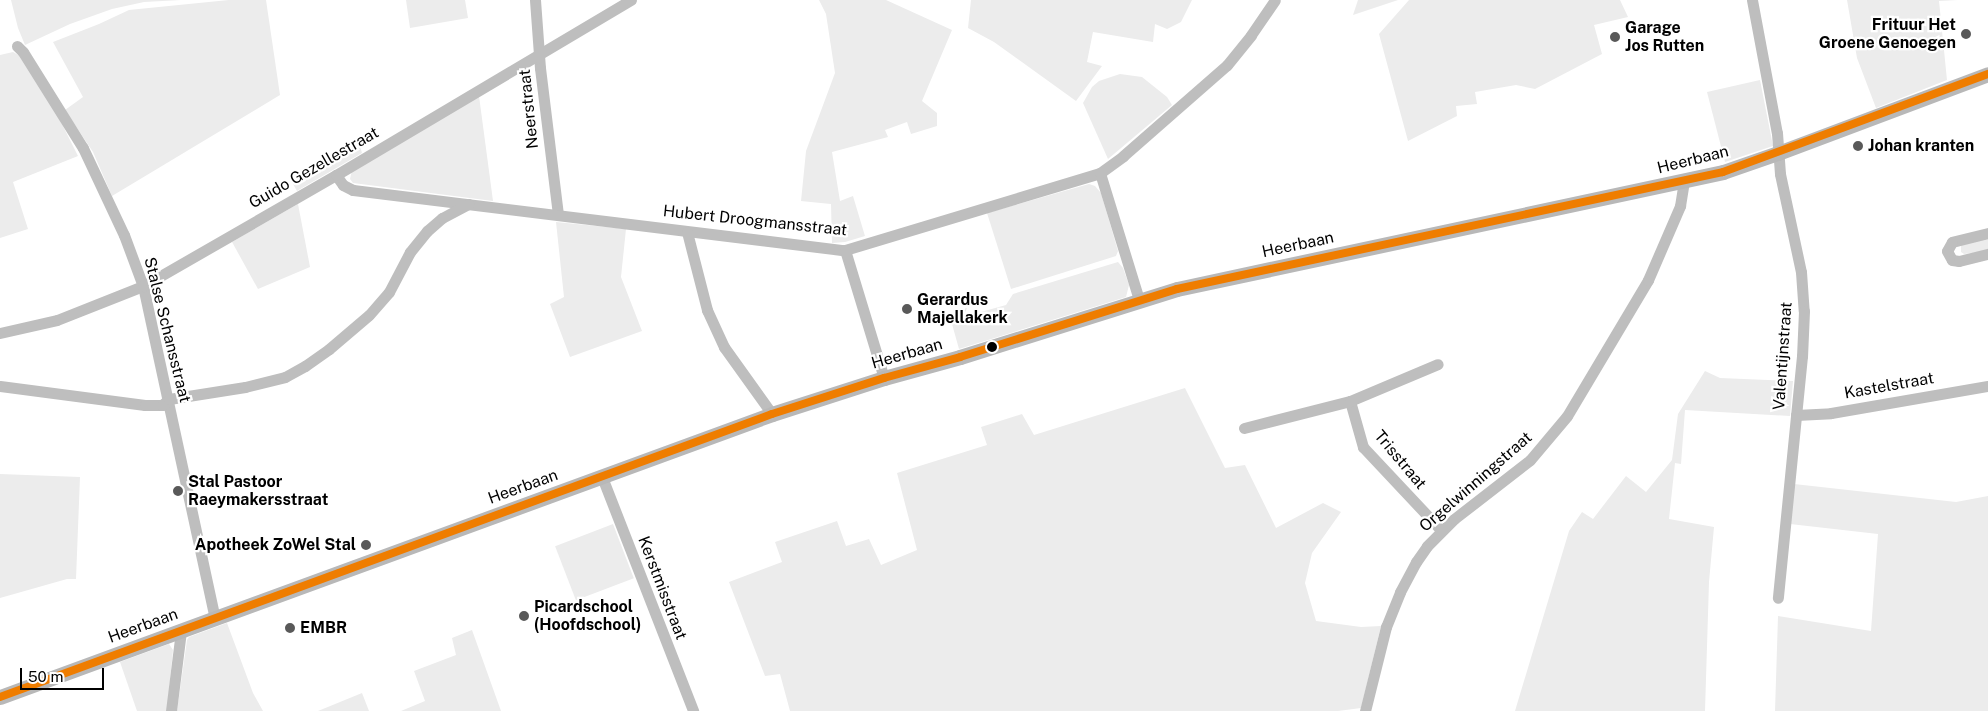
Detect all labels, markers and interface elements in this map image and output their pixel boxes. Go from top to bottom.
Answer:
place label: Frituur Het Groene Genoegen [1819,15,1956,53]
place label: Garage Jos Rutten [1625,18,1704,56]
marker: Frituur Het Groene Genoegen [1960,28,1972,40]
marker: Garage Jos Rutten [1609,31,1621,43]
street label: Neerstraat [515,68,543,150]
street label: Guido Gezellestraat [246,123,382,213]
place label: Johan kranten [1868,136,1974,156]
marker: Johan kranten [1852,140,1864,152]
street label: Heerbaan [1655,142,1731,178]
street label: Hubert Droogmansstraat [662,202,848,240]
street label: Heerbaan [1260,228,1336,262]
street label: Stalse Schansstraat [140,255,194,405]
place label: Gerardus Majellakerk [917,290,1008,328]
street label: Valentijnstraat [1770,301,1796,411]
marker: Gerardus Majellakerk [901,303,913,315]
street label: Heerbaan [869,335,945,373]
unlabelled marker [987,342,997,352]
street label: Kastelstraat [1843,369,1935,403]
street label: Trisstraat [1370,427,1430,493]
street label: Orgelwinningstraat [1416,428,1536,536]
street label: Heerbaan [485,466,561,508]
place label: Stal Pastoor Raeymakersstraat [188,472,328,510]
marker: Stal Pastoor Raeymakersstraat [172,485,184,497]
street label: Kerstmisstraat [633,534,691,642]
place label: Apotheek ZoWel Stal [195,535,356,555]
marker: Apotheek ZoWel Stal [360,539,372,551]
place label: Picardschool (Hoofdschool) [534,597,641,635]
street label: Heerbaan [105,605,181,647]
marker: Picardschool (Hoofdschool) [518,610,530,622]
place label: EMBR [300,618,347,638]
marker: EMBR [284,622,296,634]
scale bar [22,658,106,690]
text: 50 m [28,668,63,685]

